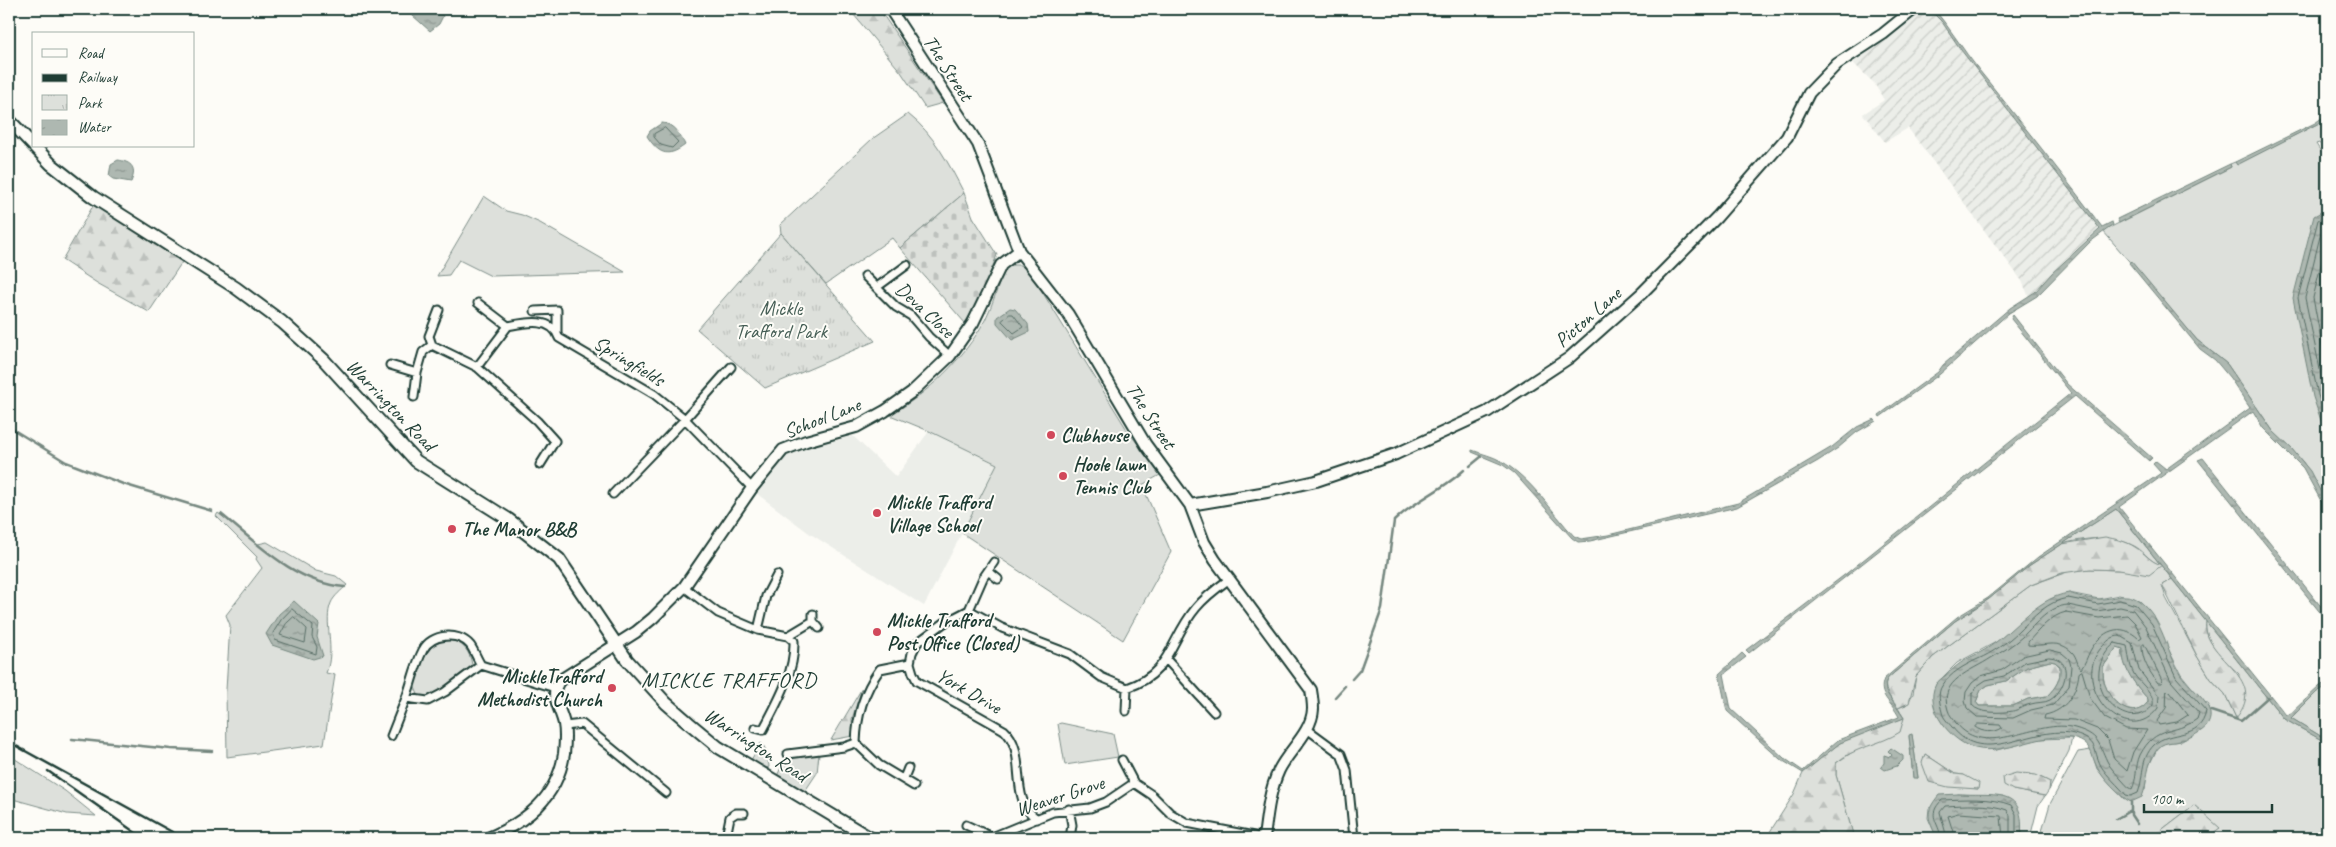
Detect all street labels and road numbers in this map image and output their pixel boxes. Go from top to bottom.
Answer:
street label: The Street [918,30,980,108]
street label: Deva Close [890,277,961,344]
street label: Picton Lane [1550,280,1628,353]
street label: Springfields [589,330,671,393]
street label: Warrington Road [341,354,443,459]
street label: The Street [1121,378,1183,456]
street label: School Lane [780,391,865,444]
street label: York Drive [932,662,1007,720]
street label: Warrington Road [700,702,815,789]
street label: Weaver Grove [1013,770,1109,822]

